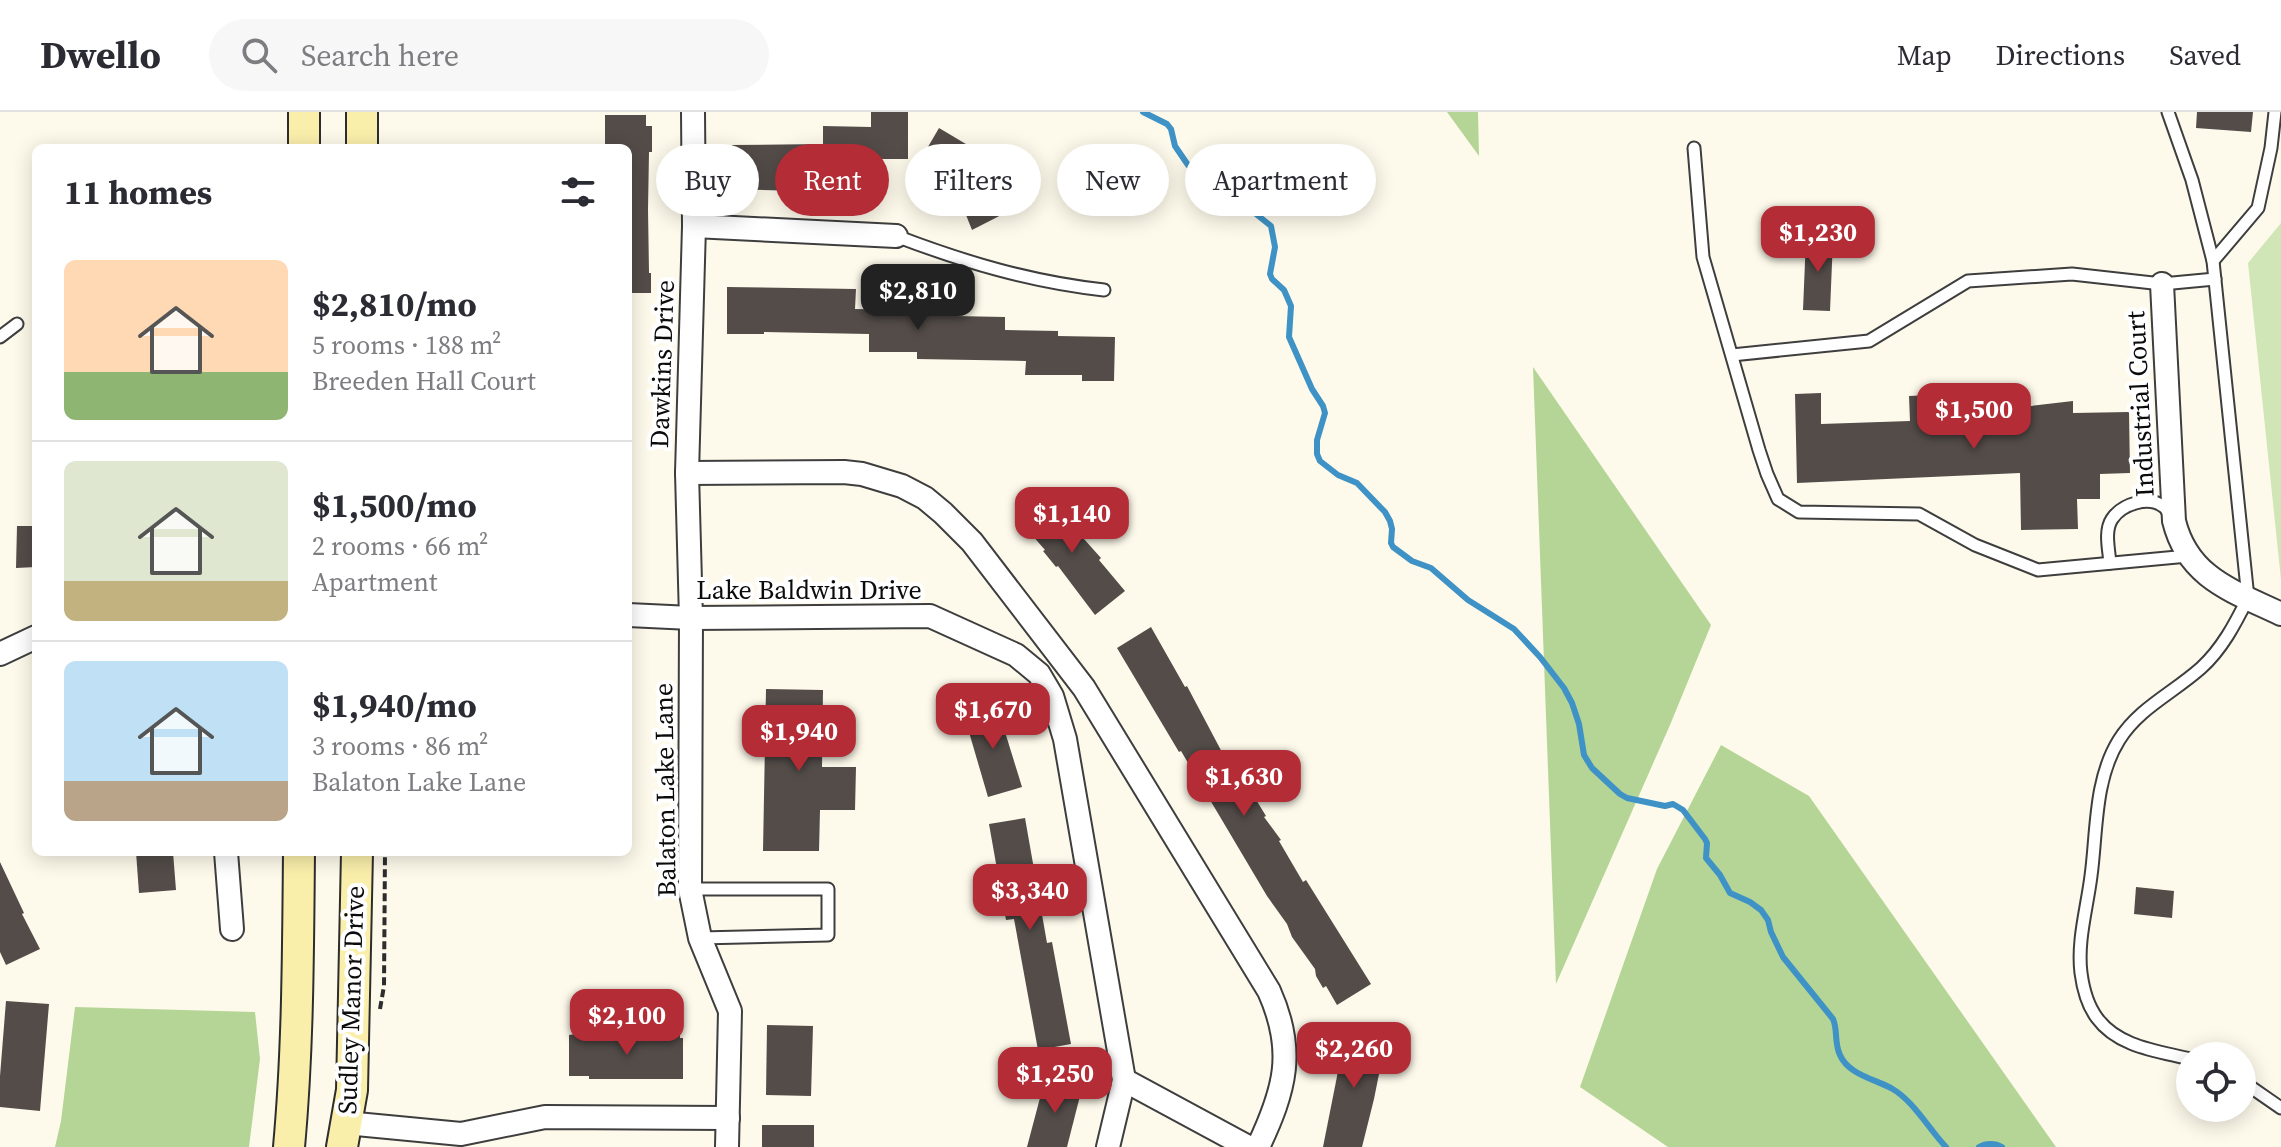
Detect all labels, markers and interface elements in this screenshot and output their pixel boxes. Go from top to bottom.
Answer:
search box [209,19,769,91]
text: Dwello [40,29,161,81]
icon: search [237,33,281,77]
text: Search here [301,35,459,76]
text: Map [1897,36,1952,74]
text: Directions [1996,36,2125,74]
text: Saved [2169,36,2241,74]
chip: Buy [656,144,759,216]
chip: Rent [775,144,889,216]
chip: Filters [905,144,1041,216]
chip: New [1057,144,1169,216]
chip: Apartment [1185,144,1376,216]
text: 11 homes [64,169,212,215]
icon: filters [556,170,600,214]
pin: $1,230 [1753,206,1883,274]
text: $1,230 [1779,214,1857,250]
pin: $2,810 [853,264,983,332]
text: $2,810 [879,272,957,308]
street label: Dawkins Drive [641,279,683,449]
text: $2,810/mo [312,281,477,327]
icon: home [128,292,224,388]
street label: Industrial Court [2117,310,2163,498]
text: 5 rooms · 188 m² [312,327,501,363]
text: Breeden Hall Court [312,363,536,399]
pin: $1,500 [1909,383,2039,451]
text: $1,500 [1935,391,2013,427]
text: $1,500/mo [312,482,477,528]
pin: $1,140 [1007,487,1137,555]
icon: home [128,493,224,589]
text: $1,140 [1033,495,1111,531]
text: 2 rooms · 66 m² [312,528,488,564]
text: Apartment [312,564,437,600]
street label: Lake Baldwin Drive [696,572,922,608]
text: $1,940/mo [312,682,477,728]
street label: Balaton Lake Lane [645,683,685,897]
pin: $1,670 [928,683,1058,751]
text: $1,670 [954,691,1032,727]
icon: home [128,693,224,789]
pin: $1,940 [734,705,864,773]
text: $1,940 [760,713,838,749]
text: 3 rooms · 86 m² [312,728,488,764]
pin: $1,630 [1179,750,1309,818]
text: $1,630 [1205,758,1283,794]
text: Balaton Lake Lane [312,764,526,800]
pin: $3,340 [965,864,1095,932]
text: $3,340 [991,872,1069,908]
street label: Sudley Manor Drive [329,885,373,1115]
pin: $2,100 [562,989,692,1057]
text: $2,100 [588,997,666,1033]
pin: $2,260 [1289,1022,1419,1090]
text: $2,260 [1315,1030,1393,1066]
map controls [2176,1042,2256,1122]
button: locate [2176,1042,2256,1122]
pin: $1,250 [990,1047,1120,1115]
text: $1,250 [1016,1055,1094,1091]

